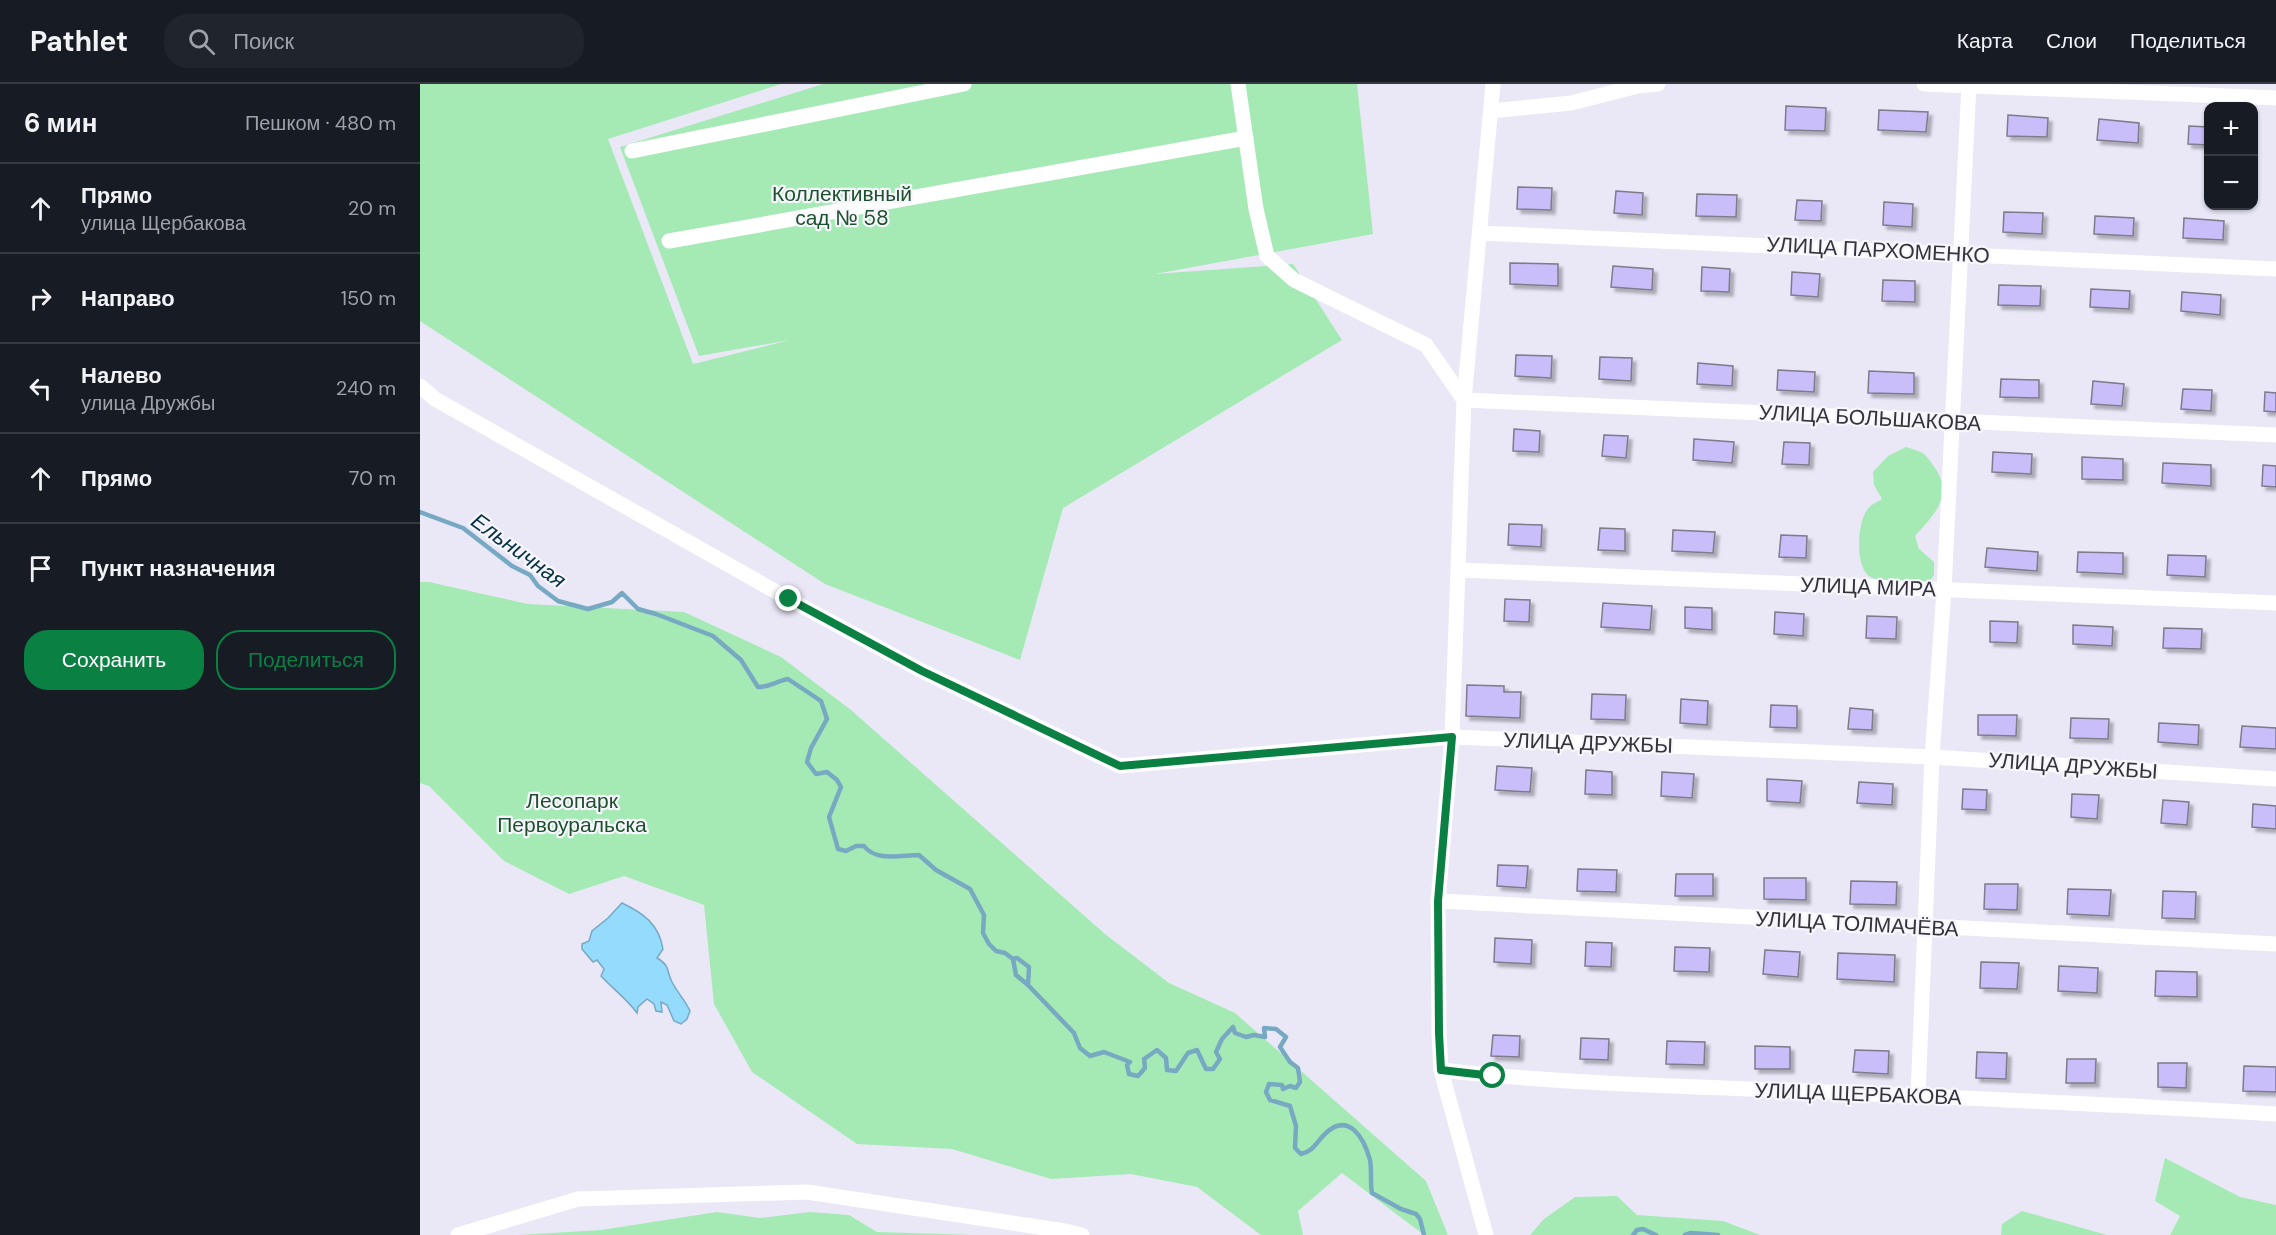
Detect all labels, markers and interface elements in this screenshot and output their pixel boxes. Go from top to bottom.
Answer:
search box [164,14,584,68]
text: Pathlet [30,23,128,60]
icon: search [185,25,218,58]
text: Поиск [233,27,294,56]
text: Карта [1957,27,2013,55]
text: Слои [2046,27,2097,55]
text: Поделиться [2130,27,2246,55]
map controls [2204,102,2258,210]
button: + [2204,102,2258,156]
text: 6 мин [24,106,98,140]
text: Пешком · 480 m [245,110,396,136]
button: − [2204,156,2258,210]
park label: Коллективный сад № 58 [772,180,912,232]
text: Прямо [81,181,152,210]
icon: ahead [24,192,57,225]
text: 20 m [348,195,396,221]
text: улица Щербакова [81,210,246,236]
street label: УЛИЦА ПАРХОМЕНКО [1766,230,1990,270]
icon: right [24,282,57,315]
text: Направо [81,284,175,313]
text: 150 m [341,285,396,311]
text: Налево [81,361,162,390]
icon: left [24,372,57,405]
text: 240 m [336,375,396,401]
text: улица Дружбы [81,390,215,416]
street label: УЛИЦА БОЛЬШАКОВА [1758,398,1982,438]
icon: ahead [24,462,57,495]
text: Прямо [81,464,152,493]
text: 70 m [349,465,396,491]
water label: Ельничная [465,506,572,595]
icon: arrive [24,552,57,585]
text: Пункт назначения [81,554,276,583]
street label: УЛИЦА МИРА [1800,571,1936,603]
route end [775,585,801,611]
button: Сохранить [24,630,204,690]
button: Поделиться [216,630,396,690]
street label: УЛИЦА ДРУЖБЫ [1503,726,1673,760]
street label: УЛИЦА ДРУЖБЫ [1987,746,2159,786]
park label: Лесопарк Первоуральска [497,787,647,839]
street label: УЛИЦА ТОЛМАЧЁВА [1755,905,1959,943]
route start [1479,1062,1505,1088]
street label: УЛИЦА ЩЕРБАКОВА [1754,1076,1962,1112]

